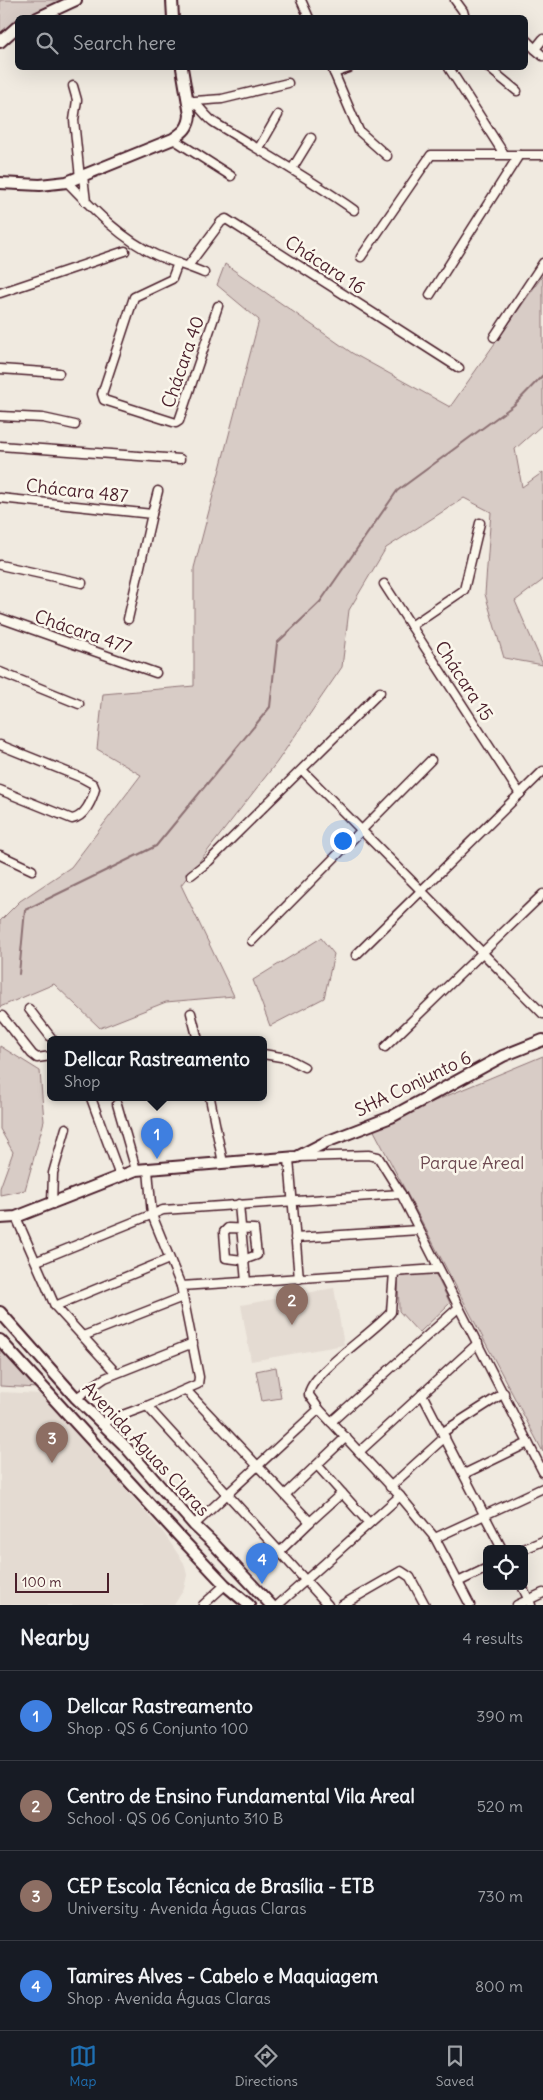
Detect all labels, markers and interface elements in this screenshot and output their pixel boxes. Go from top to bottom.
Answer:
search box [15,15,528,70]
icon: search [33,29,61,57]
text: Search here [73,31,176,55]
street label: Chácara 16 [281,230,370,299]
street label: Chácara 40 [156,313,209,411]
street label: Chácara 487 [25,474,130,507]
street label: Chácara 477 [32,604,135,659]
street label: Chácara 15 [430,636,499,725]
your location [330,828,356,854]
popup [47,1036,267,1101]
street label: SHA Conjunto 6 [351,1045,475,1122]
text: Dellcar Rastreamento [64,1047,250,1071]
text: Shop [64,1071,100,1091]
pin: 1 [141,1118,173,1159]
park label: Parque Areal [420,1151,524,1174]
pin: 2 [276,1284,308,1325]
street label: Avenida Águas Claras [78,1376,215,1521]
pin: 3 [36,1422,68,1463]
pin: 4 [246,1543,278,1584]
map controls [483,1545,528,1590]
button: locate [483,1545,528,1590]
scale bar [15,1570,109,1593]
text: 100 m [22,1573,62,1591]
text: Nearby [20,1624,90,1651]
text: 4 results [462,1628,523,1648]
text: Dellcar Rastreamento [67,1694,253,1718]
text: 1 [33,1706,39,1726]
text: 390 m [476,1706,523,1726]
text: Shop · QS 6 Conjunto 100 [67,1718,248,1738]
text: Centro de Ensino Fundamental Vila Areal [67,1784,415,1808]
text: 2 [32,1796,40,1816]
text: 520 m [477,1796,523,1816]
text: School · QS 06 Conjunto 310 B [67,1808,283,1828]
text: CEP Escola Técnica de Brasília - ETB [67,1874,374,1898]
text: 3 [31,1886,41,1906]
text: 730 m [478,1886,523,1906]
text: University · Avenida Águas Claras [67,1898,307,1918]
text: Tamires Alves - Cabelo e Maquiagem [67,1964,378,1988]
text: 4 [31,1976,41,1996]
text: 800 m [475,1976,523,1996]
text: Shop · Avenida Águas Claras [67,1988,271,2008]
tab: Map [69,2042,97,2090]
tab: Directions [235,2042,298,2090]
tab: Saved [436,2042,474,2090]

